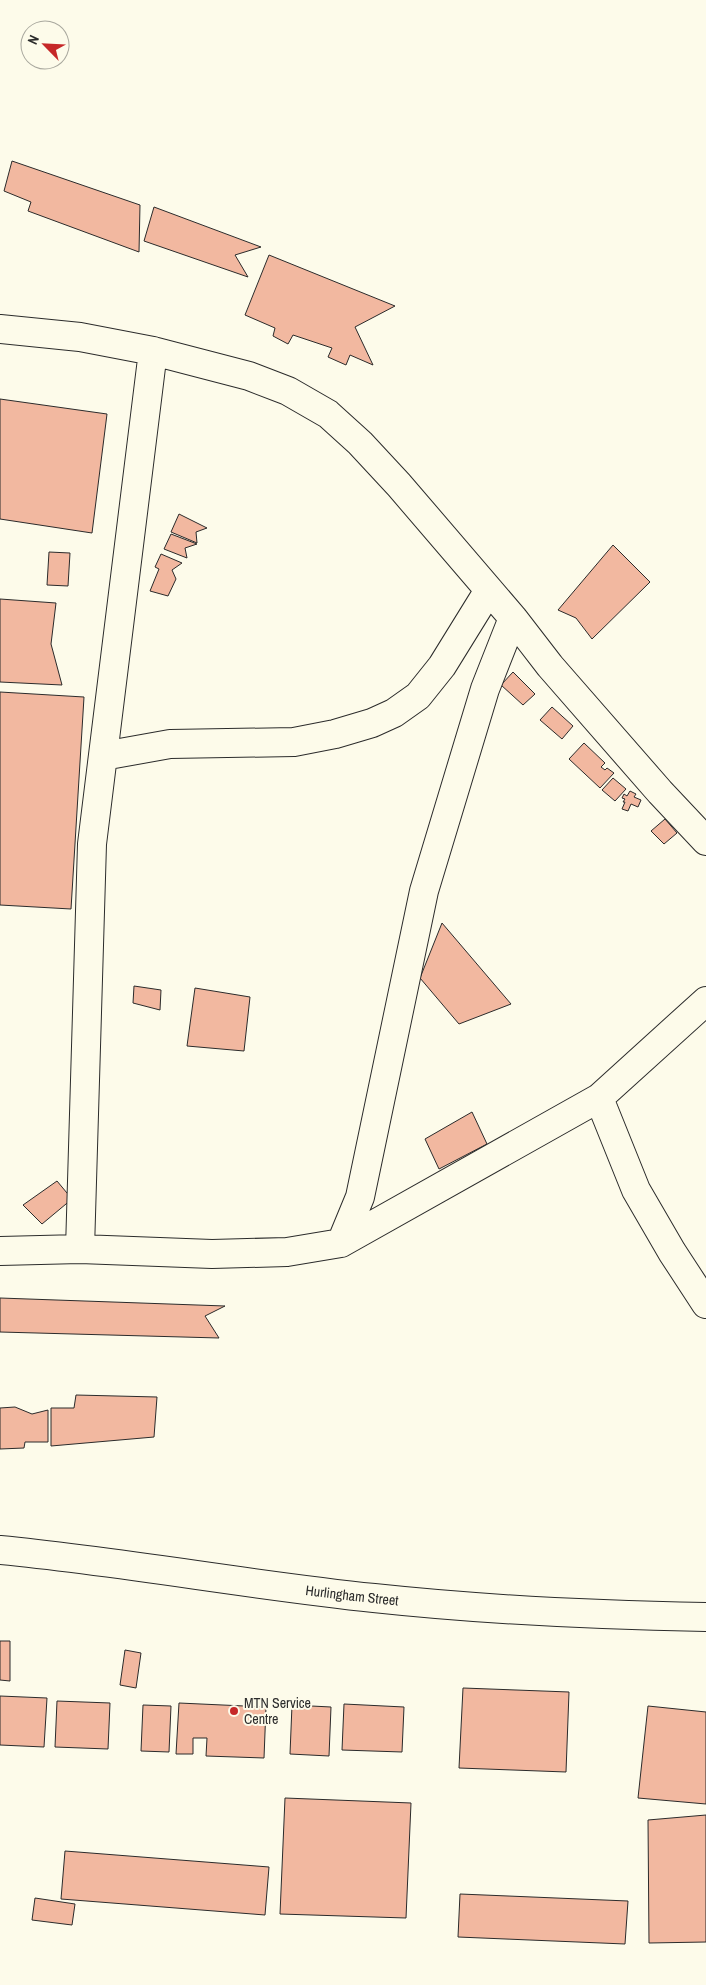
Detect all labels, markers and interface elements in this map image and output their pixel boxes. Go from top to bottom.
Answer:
north arrow [20,20,70,70]
text: N [23,32,43,47]
street label: Hurlingham Street [305,1581,399,1609]
place label: MTN Service Centre [244,1694,311,1728]
marker: MTN Service Centre [228,1705,240,1717]

